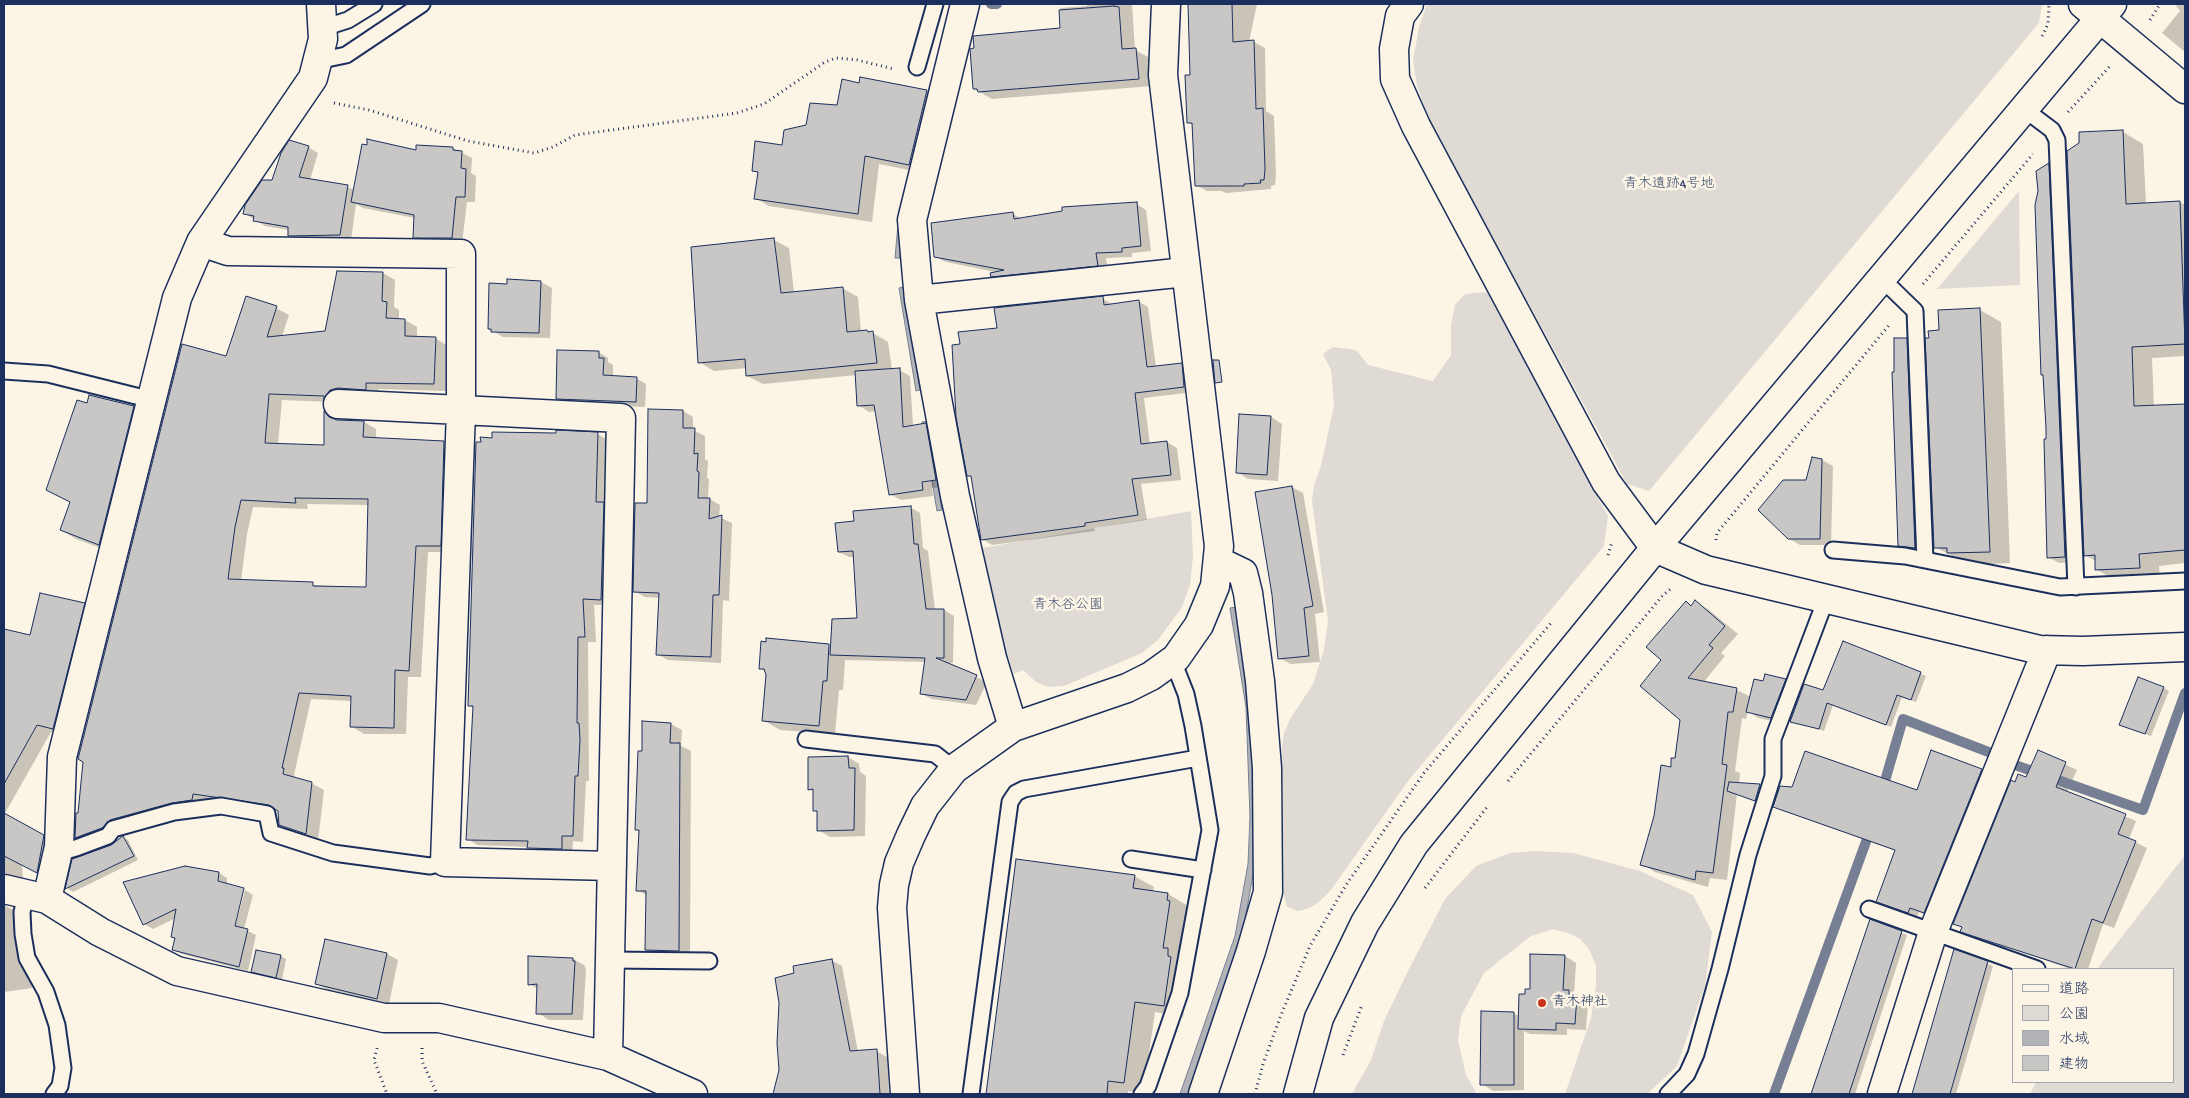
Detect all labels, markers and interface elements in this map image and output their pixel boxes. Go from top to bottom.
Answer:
park label: 青木遺跡4号地 [1624,177,1714,193]
park label: 青木谷公園 [1033,598,1103,614]
legend [2012,968,2174,1083]
text: 道路 [2059,981,2089,999]
place label: 青木神社 [1552,995,1608,1011]
marker: 青木神社 [1536,997,1548,1009]
text: 公園 [2059,1006,2089,1024]
text: 水域 [2059,1031,2089,1049]
text: 建物 [2059,1056,2089,1074]

